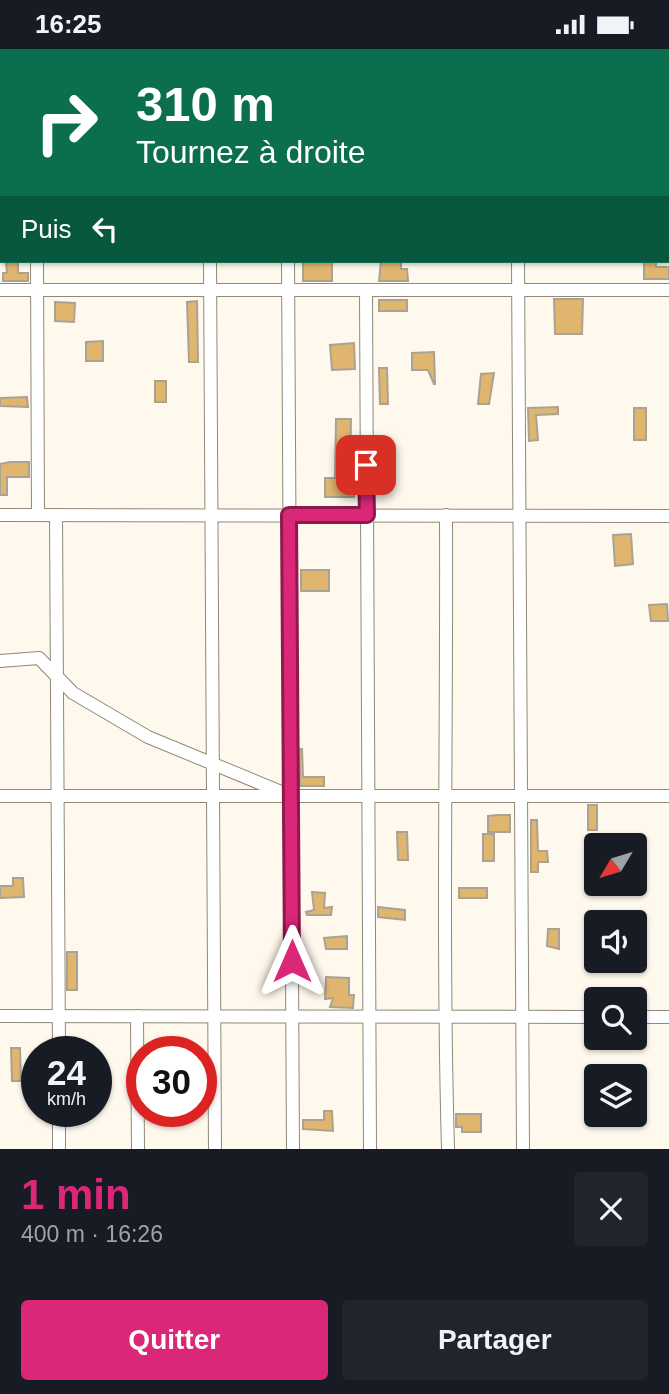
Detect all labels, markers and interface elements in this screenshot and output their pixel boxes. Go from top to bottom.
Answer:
text: 16:25 [35,9,102,39]
icon: right [21,77,112,168]
text: 310 m [136,77,275,131]
text: Tournez à droite [136,134,365,170]
icon: left [86,210,124,248]
text: Puis [21,214,72,244]
pin [336,435,396,495]
icon: arrive [347,446,385,484]
north arrow [584,833,648,896]
map controls [584,833,647,1127]
button: sound [584,910,647,973]
position arrow [255,924,329,998]
button: search [584,987,647,1050]
speed limit sign: 30 [126,1036,217,1127]
text: 24 [47,1053,86,1092]
button: layers [584,1064,647,1127]
text: km/h [47,1089,86,1109]
text: 1 min [21,1171,131,1218]
button: close [574,1172,648,1246]
text: 400 m · 16:26 [21,1221,163,1247]
button: Quitter [21,1300,328,1380]
button: Partager [342,1300,648,1380]

